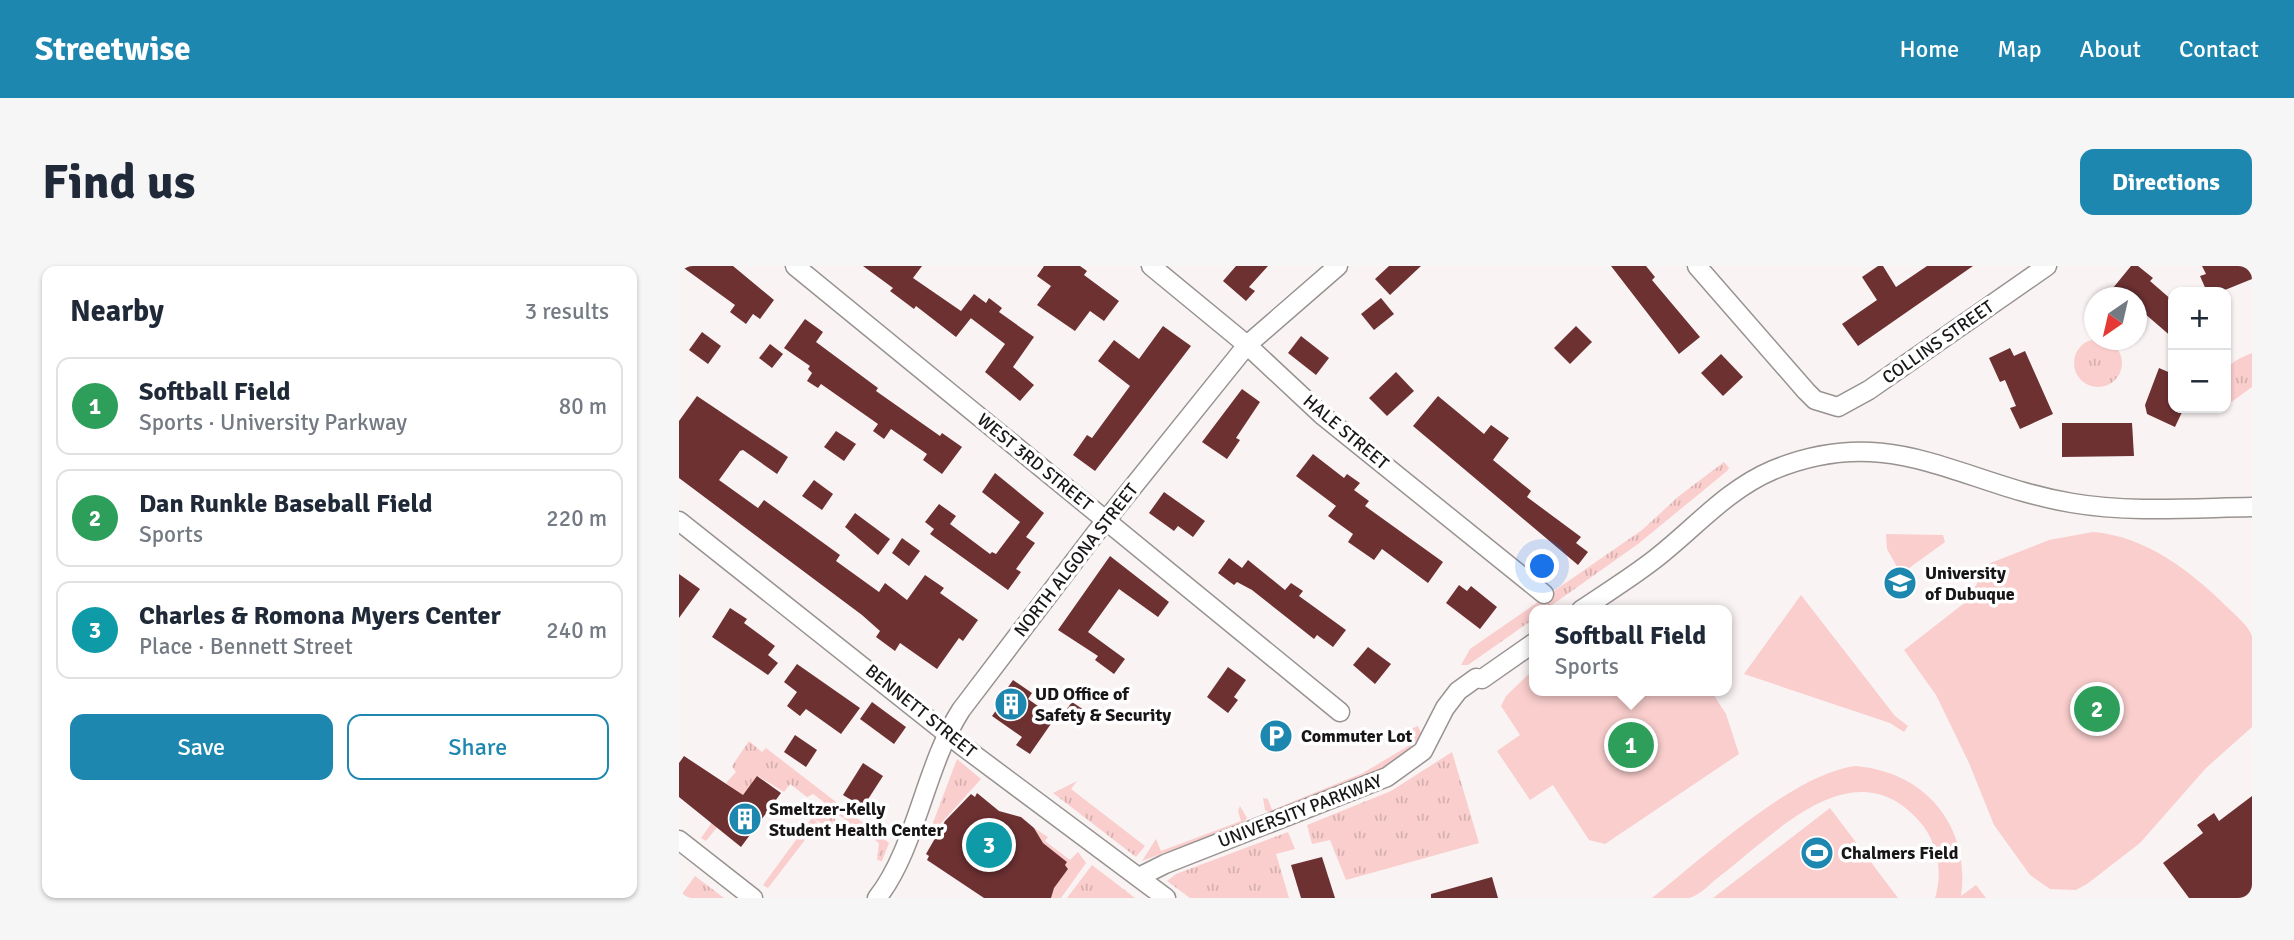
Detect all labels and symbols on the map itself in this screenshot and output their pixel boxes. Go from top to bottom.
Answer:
north arrow [2084,287,2147,350]
street label: COLLINS STREET [1878,295,1998,389]
street label: HALE STREET [1299,390,1393,474]
street label: WEST 3RD STREET [973,409,1097,515]
street label: NORTH ALGONA STREET [1009,479,1143,641]
your location [1525,549,1559,583]
place label: University of Dubuque [1925,562,2015,605]
school or university icon: University of Dubuque [1881,564,1919,602]
street label: BENNETT STREET [861,660,981,763]
place label: UD Office of Safety & Security [1035,683,1171,726]
pin: 2 [2074,683,2120,735]
building icon: UD Office of Safety & Security [992,685,1030,723]
parking icon: Commuter Lot [1257,717,1295,755]
pin: 1 [1608,719,1654,771]
place label: Commuter Lot [1301,725,1413,747]
street label: UNIVERSITY PARKWAY [1215,770,1385,852]
place label: Smeltzer-Kelly Student Health Center [769,798,944,841]
building icon: Smeltzer-Kelly Student Health Center [726,800,764,838]
pin: 3 [966,819,1012,871]
sports icon: Chalmers Field [1798,834,1836,872]
place label: Chalmers Field [1841,842,1959,864]

